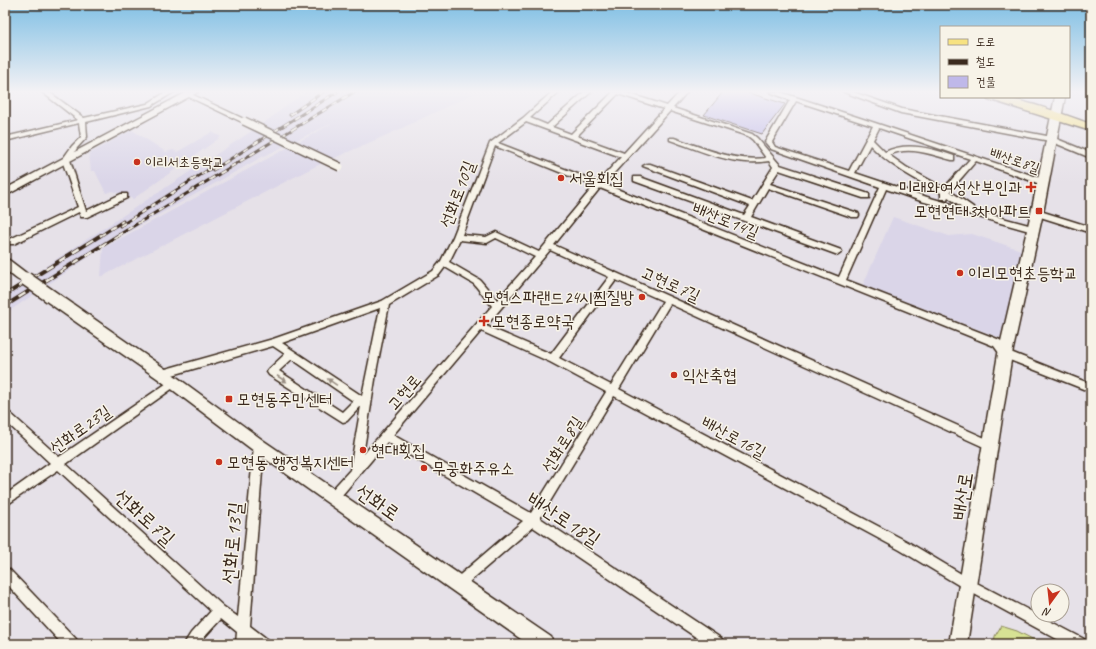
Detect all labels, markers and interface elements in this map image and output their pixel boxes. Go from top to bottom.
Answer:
legend [940,26,1070,98]
text: 도로 [976,34,995,50]
text: 철도 [976,54,995,70]
text: 건물 [976,74,996,90]
street label: 배산로8길 [988,144,1043,177]
place label: 이리서초등학교 [145,154,224,171]
marker: 이리서초등학교 [132,157,142,167]
street label: 선화로10길 [435,157,480,231]
place label: 서울회집 [569,168,624,189]
marker: 서울회집 [556,173,566,183]
place label: 미래와여성산부인과 [899,177,1022,198]
marker: 미래와여성산부인과 [1025,181,1037,193]
street label: 배산로14길 [689,198,762,243]
place label: 모현현대3차아파트 [914,201,1031,222]
marker: 모현현대3차아파트 [1034,206,1044,216]
street label: 고현로7길 [638,262,704,307]
place label: 이리모현초등학교 [968,263,1077,284]
marker: 이리모현초등학교 [955,268,965,278]
place label: 모현스파랜드24시찜질방 [482,287,634,308]
marker: 모현스파랜드24시찜질방 [637,292,647,302]
place label: 모현종로약국 [492,311,574,332]
marker: 모현종로약국 [479,316,489,326]
place label: 익산축협 [682,365,737,386]
street label: 고현로 [383,370,426,415]
marker: 익산축협 [669,370,679,380]
one-way arrow [276,375,288,382]
one-way arrow [326,378,338,385]
place label: 모현동주민센터 [237,389,333,410]
marker: 모현동주민센터 [224,394,234,404]
street label: 선화로23길 [46,401,115,458]
street label: 선화로8길 [537,412,588,476]
street label: 배산로16길 [698,412,770,463]
place label: 현대횟집 [371,440,426,461]
marker: 현대횟집 [358,445,368,455]
place label: 모현동 행정복지센터 [227,452,354,473]
marker: 모현동 행정복지센터 [214,457,224,467]
place label: 무궁화주유소 [432,458,514,479]
marker: 무궁화주유소 [419,463,429,473]
street label: 배산로 [946,470,979,522]
street label: 선화로 [351,478,405,526]
street label: 선화로7길 [109,484,180,551]
street label: 배산로18길 [522,487,605,552]
street label: 선화로13길 [216,501,249,585]
north arrow [1030,583,1070,623]
text: N [1040,604,1053,620]

